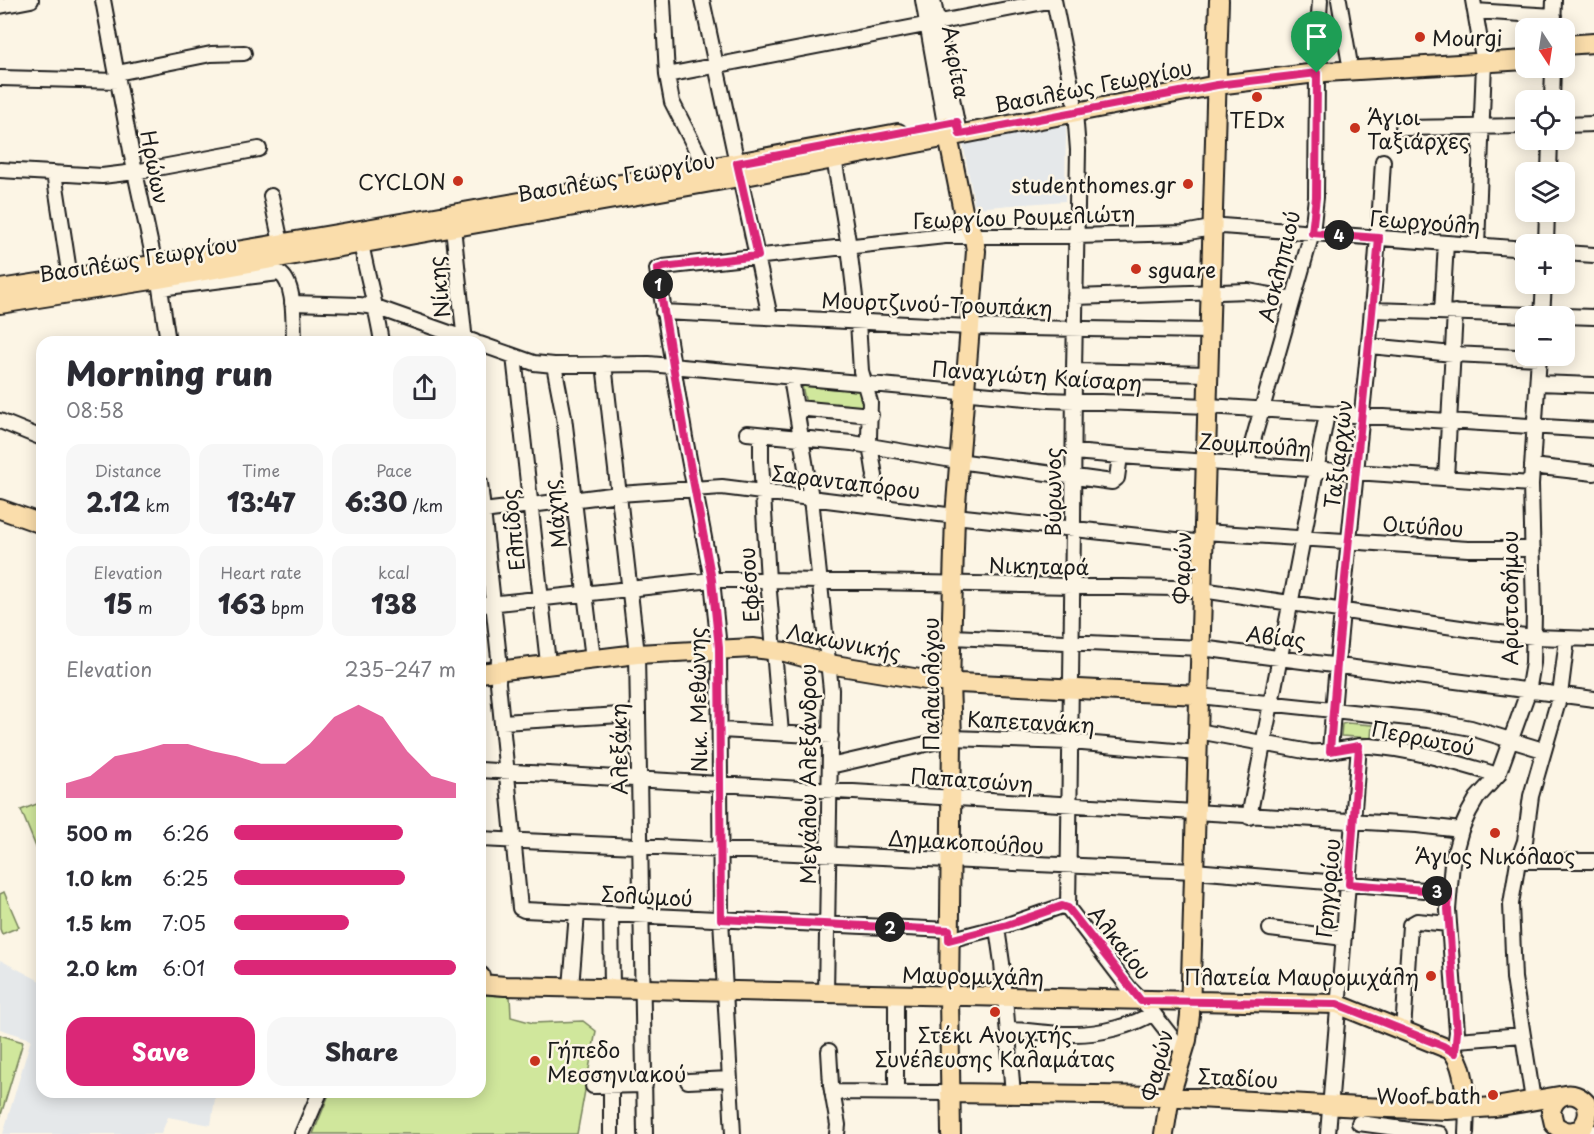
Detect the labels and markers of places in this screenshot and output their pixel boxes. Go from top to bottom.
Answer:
pin [1291,11,1342,73]
place label: Mourgi [1432,21,1503,53]
marker: Mourgi [1413,30,1427,44]
marker: TEDx [1250,90,1264,104]
place label: Άγιοι Ταξιάρχες [1367,100,1470,156]
place label: TEDx [1229,103,1285,135]
marker: Άγιοι Ταξιάρχες [1348,121,1362,135]
place label: CYCLON [358,165,446,197]
place label: studenthomes.gr [1011,168,1176,200]
marker: CYCLON [451,174,465,188]
marker: studenthomes.gr [1181,177,1195,191]
pin: 4 [1324,220,1354,250]
place label: sguare [1148,253,1216,285]
marker: sguare [1129,262,1143,276]
pin: 1 [643,269,673,299]
marker: Άγιος Νικόλαος [1488,826,1502,840]
place label: Άγιος Νικόλαος [1415,839,1575,871]
pin: 3 [1422,876,1452,906]
pin: 2 [875,912,905,942]
place label: Πλατεία Μαυρομιχάλη [1184,960,1419,992]
marker: Πλατεία Μαυρομιχάλη [1424,969,1438,983]
marker: Στέκι Ανοιχτής Συνέλευσης Καλαμάτας [988,1005,1002,1019]
place label: Στέκι Ανοιχτής Συνέλευσης Καλαμάτας [875,1018,1115,1074]
place label: Γήπεδο Μεσσηνιακού [547,1033,686,1089]
marker: Γήπεδο Μεσσηνιακού [528,1054,542,1068]
place label: Woof bath [1377,1079,1481,1111]
marker: Woof bath [1486,1088,1500,1102]

